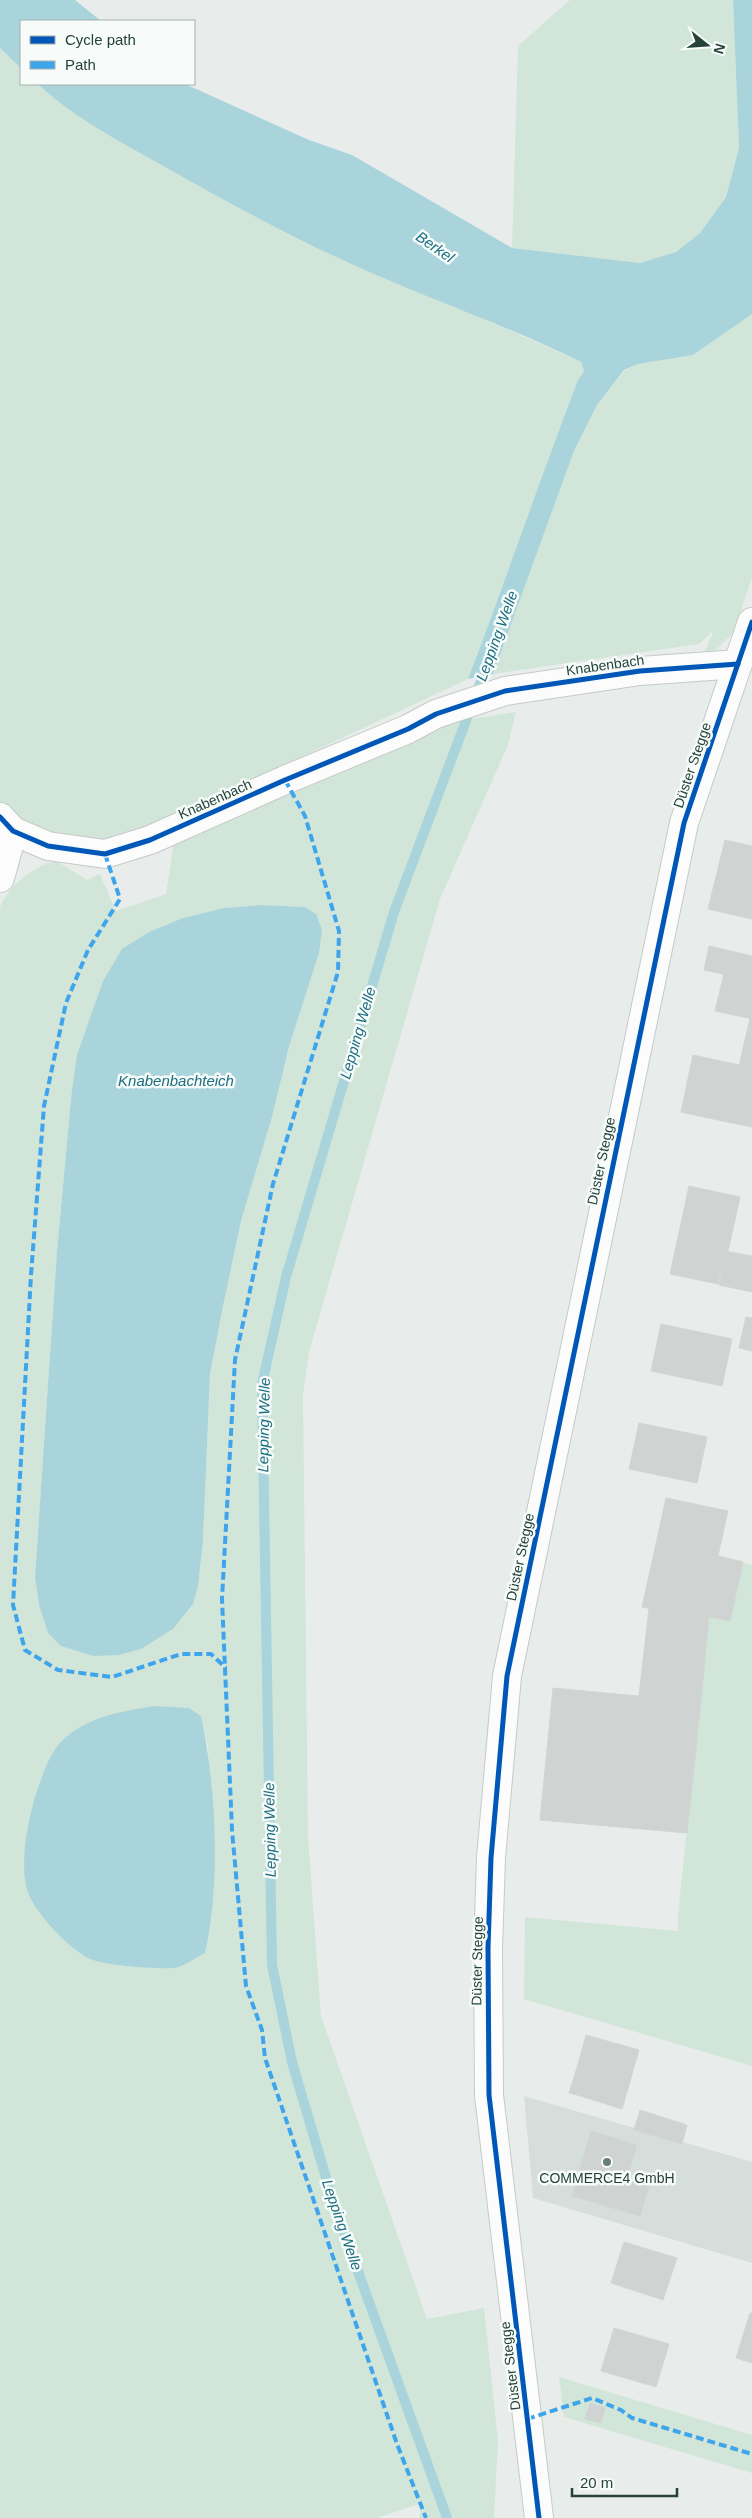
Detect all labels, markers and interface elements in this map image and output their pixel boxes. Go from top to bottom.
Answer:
legend [20,20,195,85]
north arrow [682,20,732,70]
text: Cycle path [65,31,136,48]
text: N [710,42,729,56]
text: Path [65,56,96,73]
water label: Berkel [413,227,458,266]
water label: Lepping Welle [472,588,521,683]
street label: Knabenbach [565,652,645,678]
street label: Düster Stegge [670,720,714,810]
street label: Knabenbach [176,776,254,822]
water label: Lepping Welle [336,985,379,1081]
water label: Knabenbachteich [118,1072,234,1089]
street label: Düster Stegge [584,1115,618,1206]
water label: Lepping Welle [254,1377,273,1473]
street label: Düster Stegge [503,1511,537,1602]
water label: Lepping Welle [260,1782,279,1878]
street label: Düster Stegge [468,1916,486,2006]
marker: COMMERCE4 GmbH [601,2156,613,2168]
place label: COMMERCE4 GmbH [539,2170,675,2186]
water label: Lepping Welle [319,2177,366,2272]
street label: Düster Stegge [497,2320,523,2411]
scale bar [572,2466,677,2498]
text: 20 m [580,2474,613,2491]

